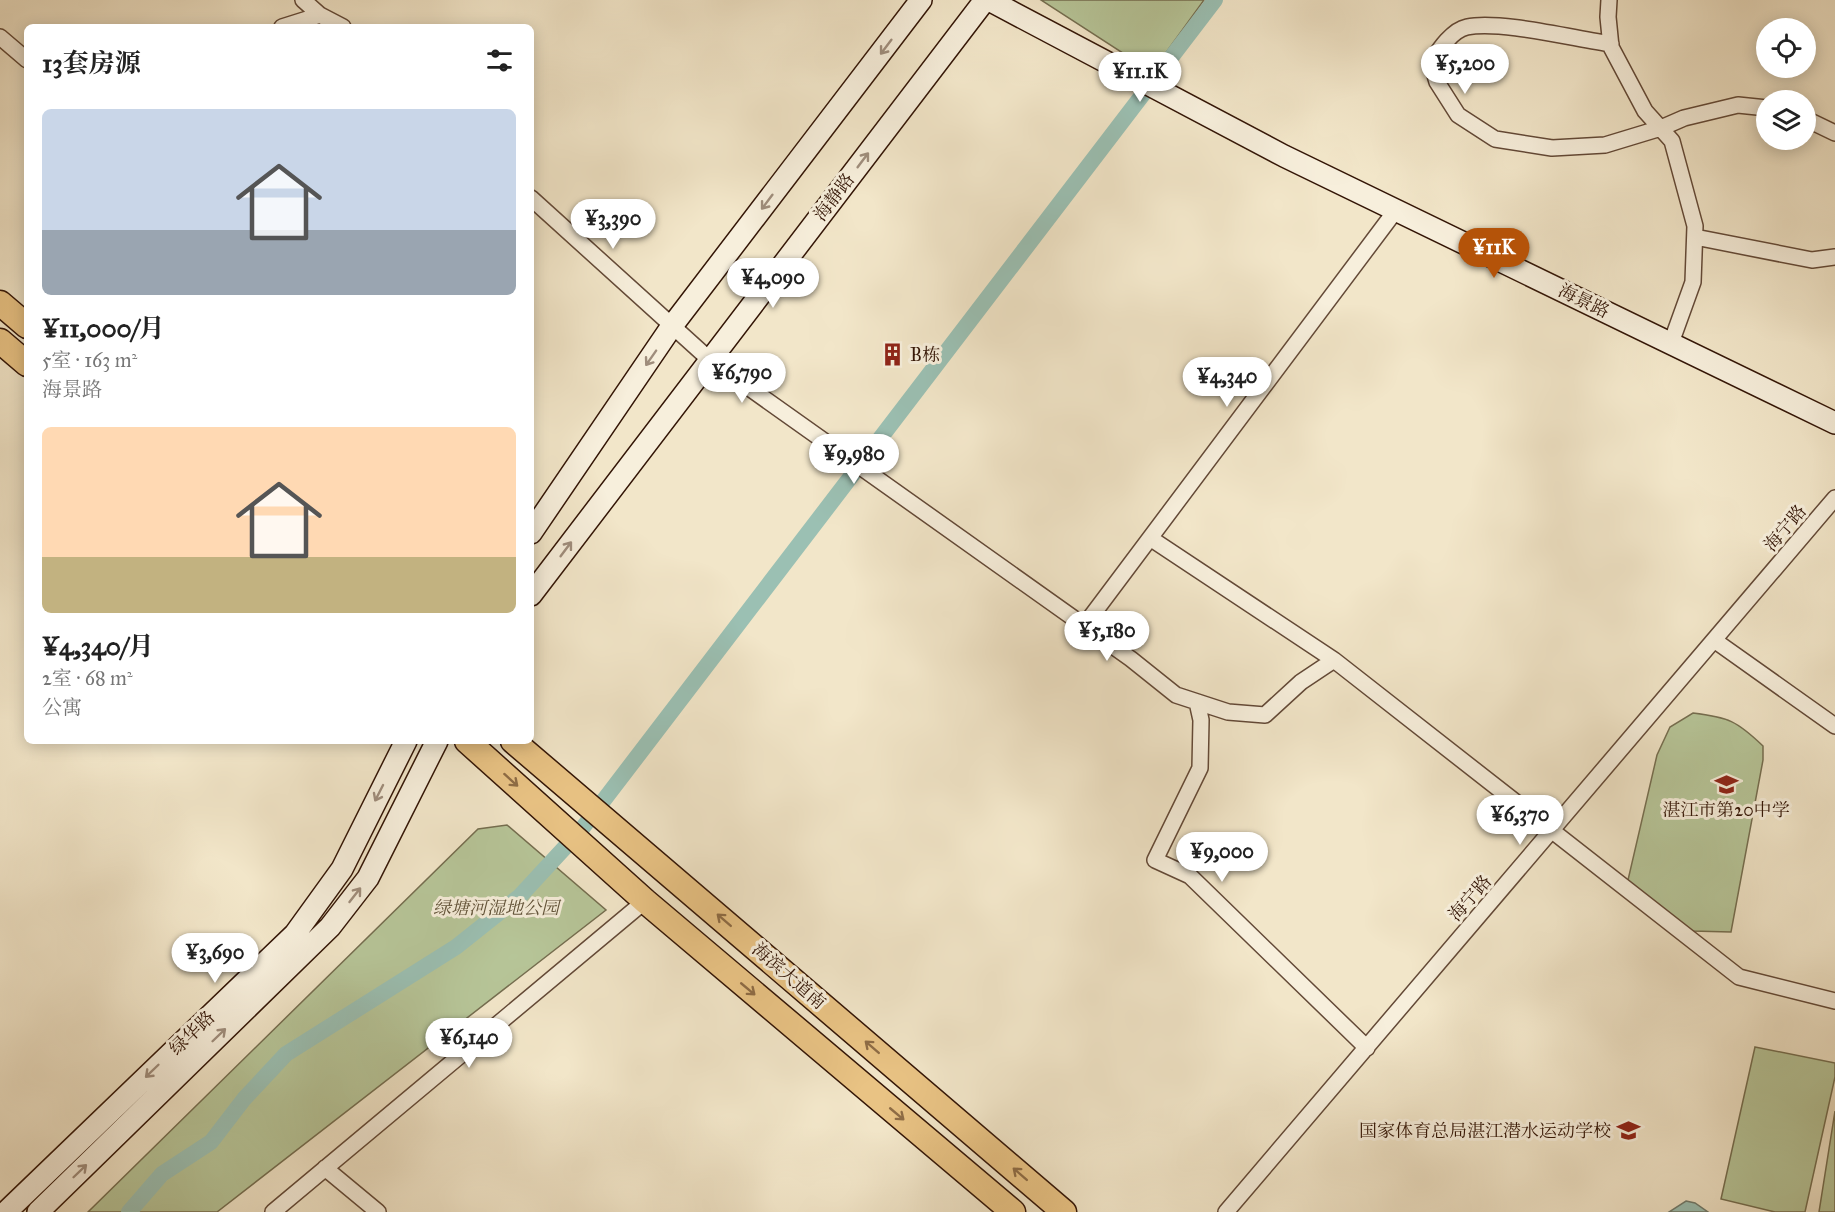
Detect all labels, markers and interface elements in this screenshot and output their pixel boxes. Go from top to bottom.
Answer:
map controls [1756,18,1816,150]
button: locate [1756,18,1816,78]
one-way arrow [879,38,892,54]
icon: filters [483,44,516,77]
pin: ¥5,200 [1416,44,1514,95]
text: 13套房源 [42,47,141,79]
text: ¥5,200 [1435,51,1495,75]
pin: ¥11.1K [1091,52,1189,103]
text: ¥11.1K [1112,59,1168,83]
button: layers [1756,90,1816,150]
icon: home [225,148,333,256]
one-way arrow [856,152,869,168]
street label: 海静路 [809,169,859,225]
one-way arrow [761,193,774,209]
pin: ¥3,390 [564,199,662,250]
text: ¥3,390 [585,206,641,230]
pin: ¥11K [1458,228,1530,279]
text: ¥11K [1472,235,1516,259]
pin: ¥4,090 [724,258,822,309]
text: ¥4,090 [741,265,805,289]
street label: 海景路 [1555,279,1613,323]
text: ¥11,000/月 [42,312,165,344]
building icon: B栋 [879,342,905,368]
place label: B栋 [910,344,940,366]
text: 5室 · 163 m² [42,348,137,372]
one-way arrow [645,349,657,365]
pin: ¥6,790 [693,353,791,404]
pin: ¥4,340 [1178,357,1276,408]
text: ¥6,790 [712,360,772,384]
text: ¥4,340 [1197,364,1257,388]
text: 海景路 [42,377,102,401]
pin: ¥9,980 [805,434,903,485]
text: ¥9,980 [823,441,885,465]
icon: home [225,466,333,574]
street label: 海宁路 [1759,500,1811,556]
one-way arrow [560,541,573,557]
pin: ¥5,180 [1058,611,1156,662]
text: ¥5,180 [1078,618,1136,642]
text: ¥4,340/月 [42,630,154,662]
text: 2室 · 68 m² [42,666,133,690]
text: 公寓 [42,695,82,719]
school or university icon: 湛江市第20中学 [1713,771,1739,797]
one-way arrow [503,773,518,787]
one-way arrow [373,784,385,802]
pin: ¥6,370 [1471,795,1569,846]
place label: 湛江市第20中学 [1662,799,1790,821]
text: ¥6,370 [1491,802,1549,826]
pin: ¥9,000 [1173,832,1271,883]
text: ¥9,000 [1190,839,1254,863]
street label: 海宁路 [1444,870,1496,926]
one-way arrow [348,887,361,903]
park label: 绿塘河湿地公园 [433,897,562,919]
one-way arrow [716,913,732,926]
pin: ¥3,690 [166,933,264,984]
street label: 海滨大道南 [748,938,830,1014]
text: ¥3,690 [186,940,244,964]
one-way arrow [740,982,756,995]
street label: 绿华路 [165,1006,219,1060]
pin: ¥6,140 [420,1018,518,1069]
text: ¥6,140 [439,1025,499,1049]
one-way arrow [212,1028,227,1042]
one-way arrow [865,1040,880,1054]
one-way arrow [145,1064,160,1079]
one-way arrow [889,1108,905,1121]
school or university icon: 国家体育总局湛江潜水运动学校 [1616,1118,1642,1144]
place label: 国家体育总局湛江潜水运动学校 [1359,1120,1611,1142]
one-way arrow [72,1164,87,1178]
one-way arrow [1013,1167,1028,1181]

